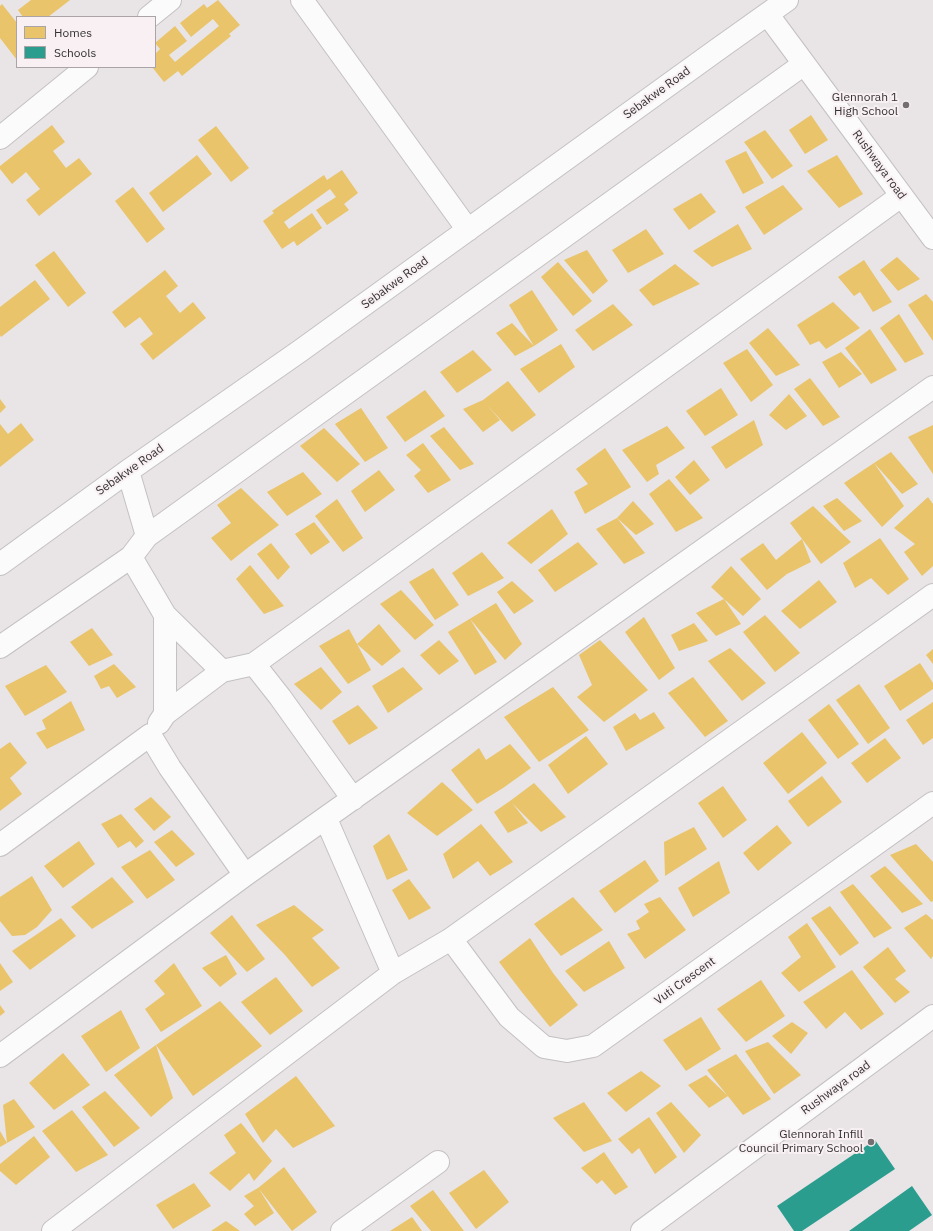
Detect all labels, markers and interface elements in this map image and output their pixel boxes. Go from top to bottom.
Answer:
legend [16,16,156,68]
text: Homes [54,25,92,40]
text: Schools [54,45,96,60]
street label: Sebakwe Road [621,64,693,122]
place label: Glennorah 1 High School [832,91,898,119]
marker: Glennorah 1 High School [901,100,911,110]
street label: Rushwaya road [849,128,909,202]
street label: Sebakwe Road [359,254,431,312]
street label: Sebakwe Road [93,441,167,499]
street label: Vuti Crescent [652,954,718,1008]
street label: Rushwaya road [799,1058,873,1118]
place label: Glennorah Infill Council Primary School [739,1128,863,1156]
marker: Glennorah Infill Council Primary School [866,1137,876,1147]

